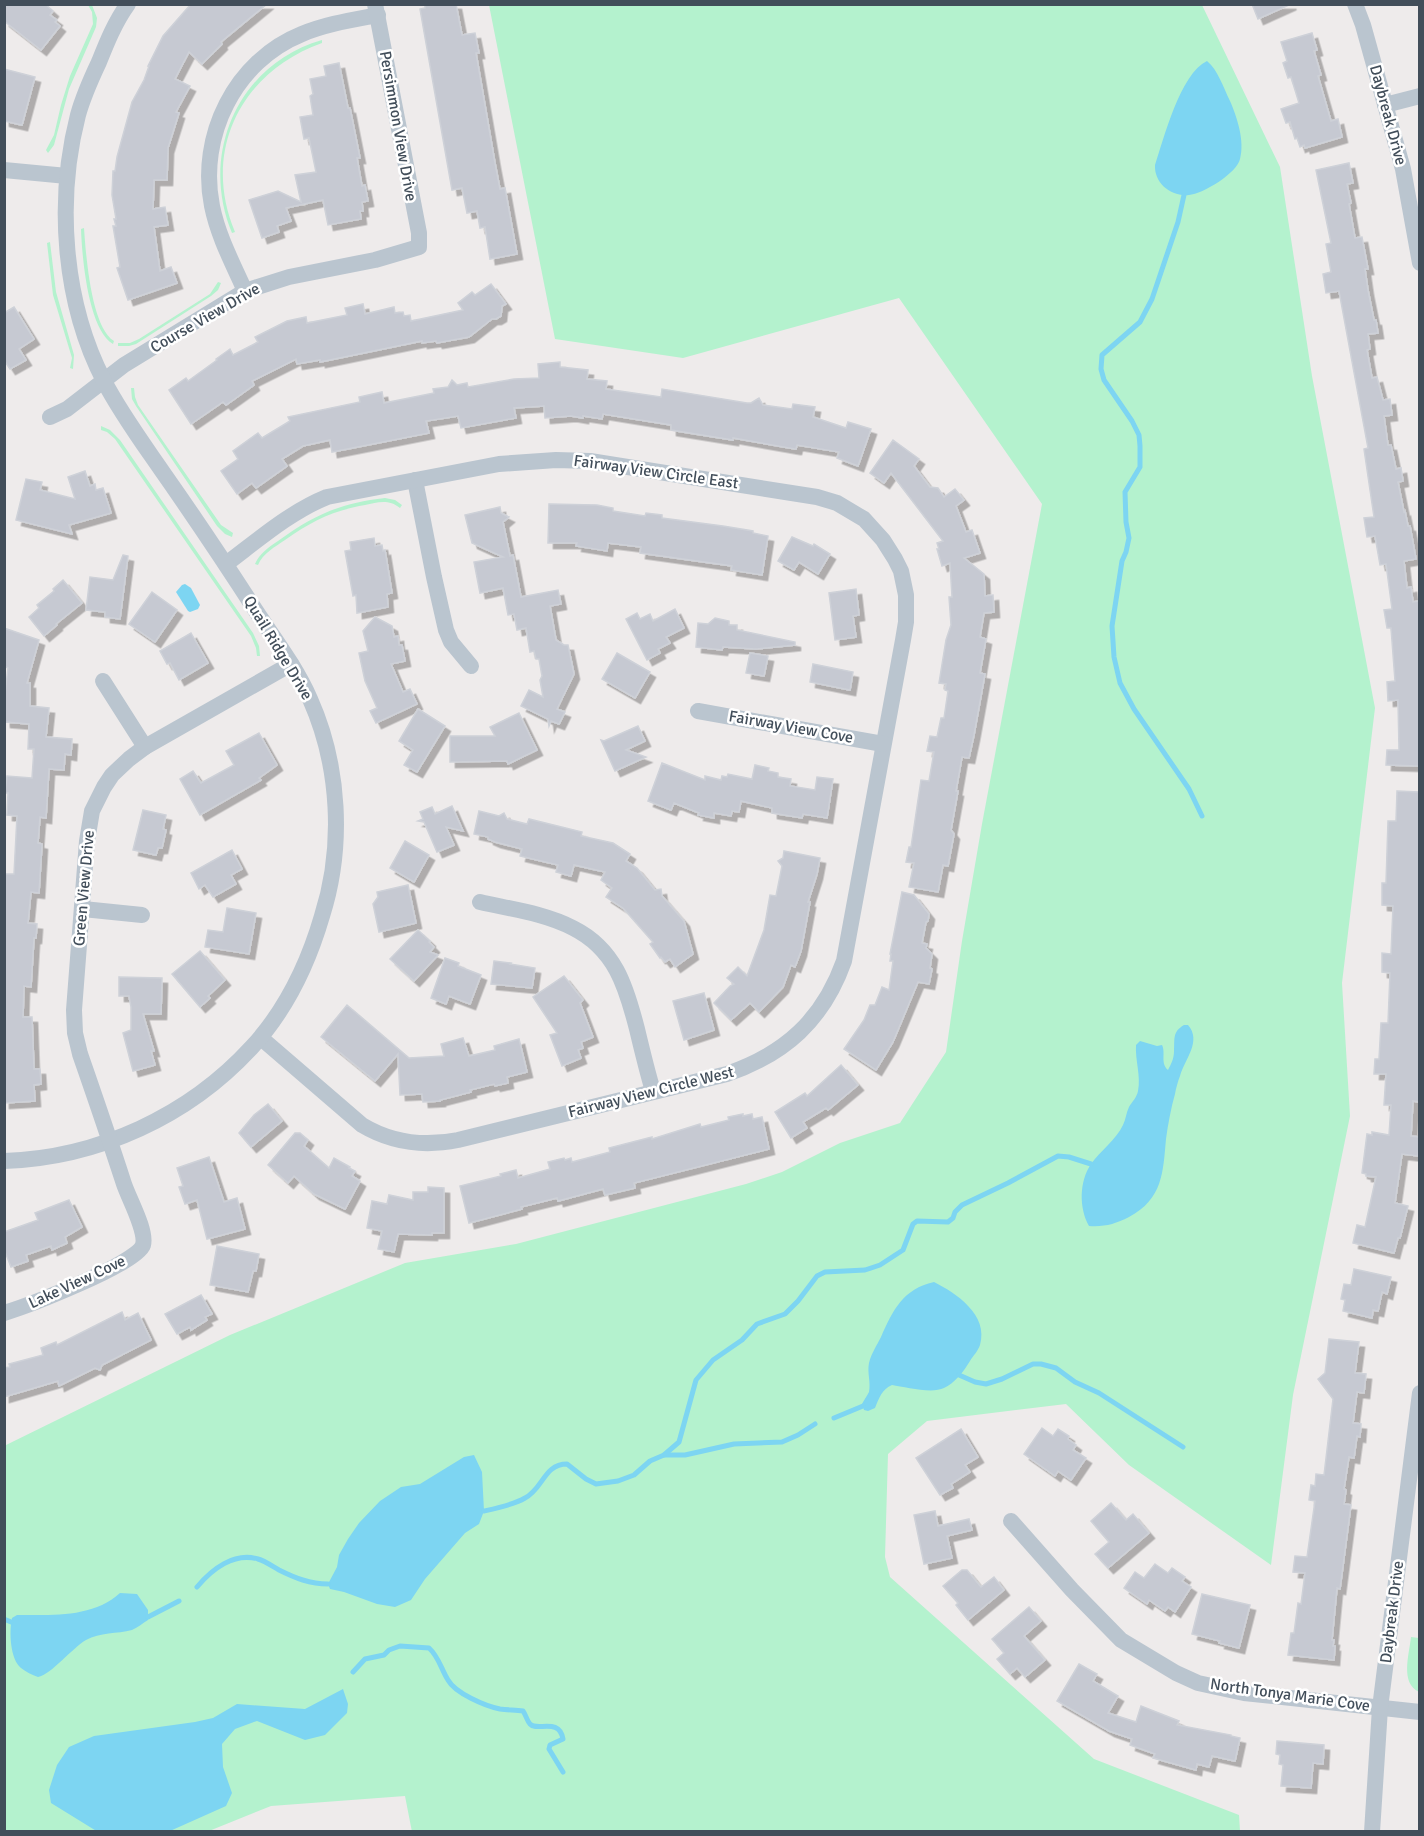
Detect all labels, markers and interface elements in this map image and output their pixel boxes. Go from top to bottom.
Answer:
street label: Persimmon View Drive [375,49,421,203]
street label: Daybreak Drive [1365,63,1411,167]
street label: Course View Drive [147,279,263,357]
street label: Fairway View Circle East [572,451,740,494]
street label: Quail Ridge Drive [239,592,317,704]
street label: Fairway View Cove [727,706,855,748]
street label: Green View Drive [69,829,99,947]
street label: Fairway View Circle West [566,1062,736,1122]
street label: Lake View Cove [25,1251,129,1313]
street label: Daybreak Drive [1376,1560,1408,1664]
street label: North Tonya Marie Cove [1209,1674,1371,1716]

